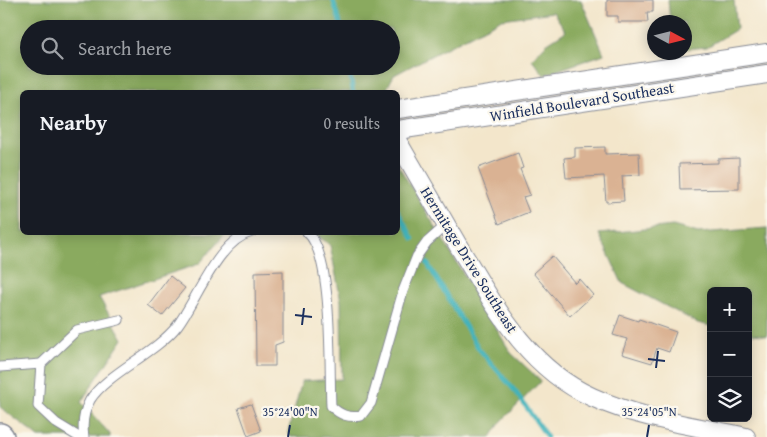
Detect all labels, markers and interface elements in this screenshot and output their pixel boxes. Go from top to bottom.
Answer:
north arrow [647,15,692,60]
search box [20,20,400,75]
icon: search [38,34,66,62]
text: Search here [78,34,172,62]
street label: Winfield Boulevard Southeast [488,76,676,126]
text: Nearby [40,107,107,138]
text: 0 results [323,111,380,135]
street label: Hermitage Drive Southeast [416,183,523,338]
map controls [707,287,752,422]
button: + [707,287,752,332]
button: − [707,332,752,377]
button: layers [707,377,752,422]
text: 35°24'00"N [262,403,318,420]
text: 35°24'05"N [621,403,677,420]

